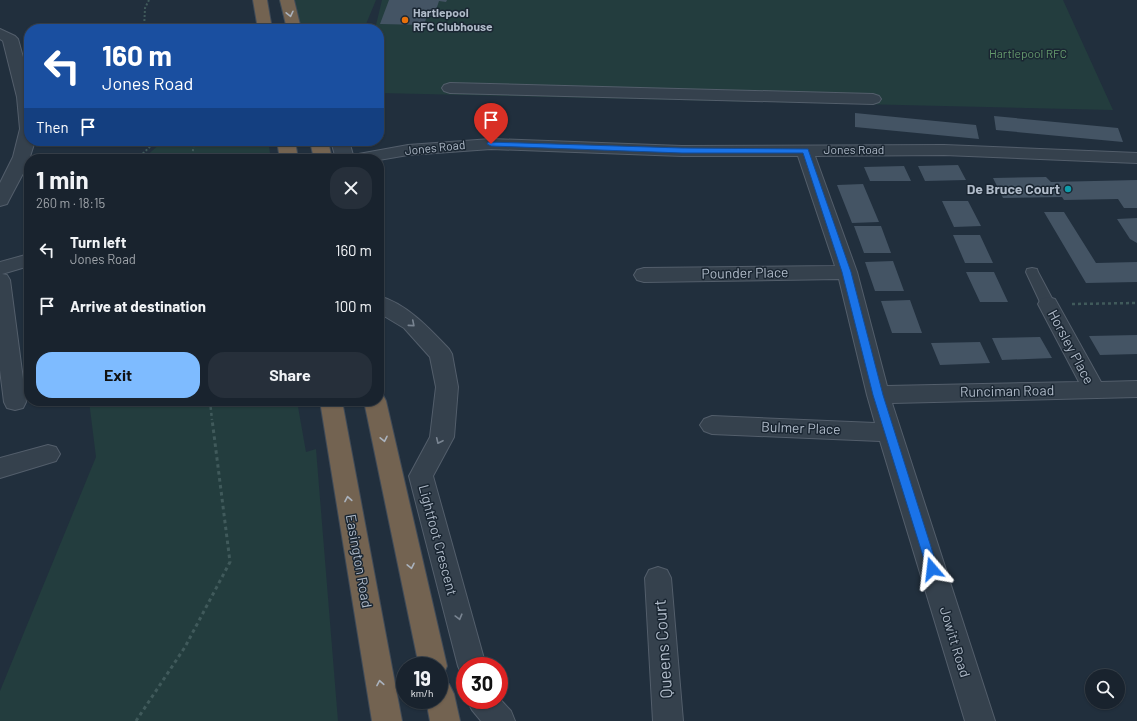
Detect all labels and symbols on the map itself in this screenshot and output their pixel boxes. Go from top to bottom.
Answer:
place label: Hartlepool RFC Clubhouse [413,5,493,33]
one-way arrow [286,11,294,18]
marker: Hartlepool RFC Clubhouse [400,15,410,25]
park label: Hartlepool RFC [989,46,1067,60]
pin [474,103,508,144]
street label: Jones Road [404,137,466,157]
street label: Jones Road [824,142,884,156]
place label: De Bruce Court [967,180,1060,197]
marker: De Bruce Court [1063,184,1073,194]
street label: Pounder Place [701,263,789,282]
street label: Horsley Place [1045,307,1098,387]
one-way arrow [407,320,414,327]
street label: Runciman Road [960,381,1054,400]
street label: Bulmer Place [761,418,841,437]
one-way arrow [379,436,387,442]
one-way arrow [436,437,444,444]
street label: Lightfoot Crescent [416,483,461,597]
one-way arrow [345,496,353,503]
street label: Easington Road [343,513,376,609]
position arrow [911,548,953,590]
one-way arrow [407,563,415,569]
street label: Queens Court [649,599,675,699]
street label: Jowitt Road [937,604,974,679]
one-way arrow [454,613,463,620]
speed limit sign: 30 [456,657,508,709]
one-way arrow [376,680,385,686]

